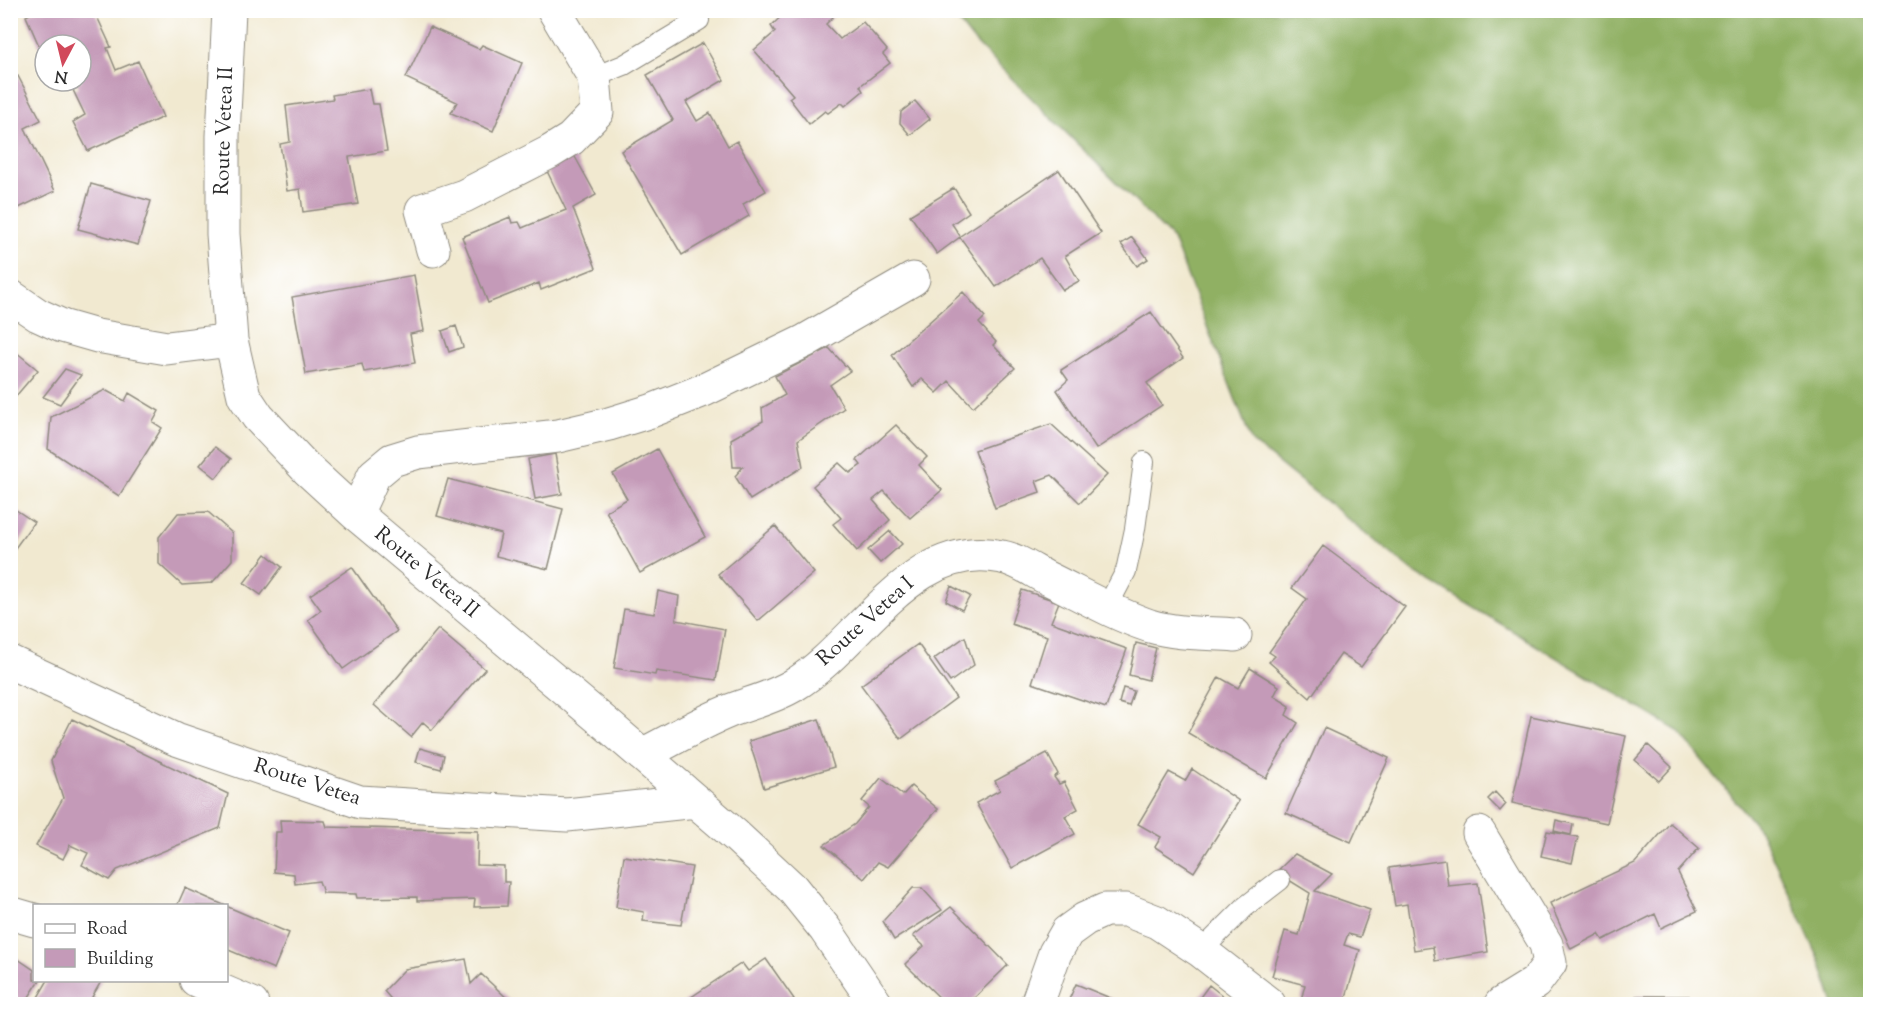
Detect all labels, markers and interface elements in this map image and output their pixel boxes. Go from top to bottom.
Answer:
north arrow [33,33,93,93]
text: N [54,63,69,88]
street label: Route Vetea II [208,66,242,196]
street label: Route Vetea II [367,520,485,626]
street label: Route Vetea I [811,570,921,674]
street label: Route Vetea [250,752,365,814]
legend [33,904,228,982]
text: Road [87,917,127,943]
text: Building [87,947,153,973]

